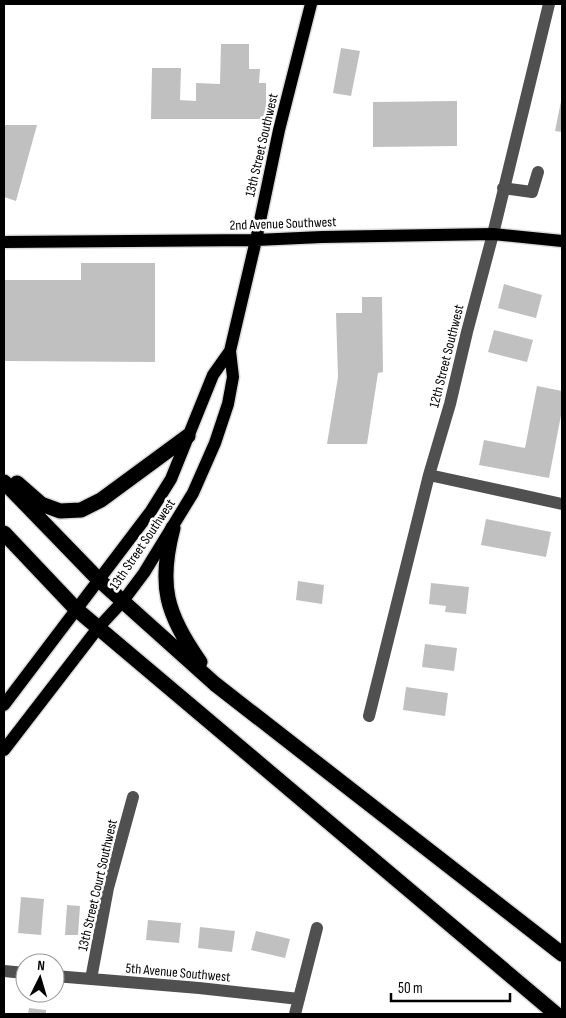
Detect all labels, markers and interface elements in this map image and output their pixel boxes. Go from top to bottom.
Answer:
street label: 13th Street Southwest [241,92,282,199]
street label: 2nd Avenue Southwest [229,213,337,234]
street label: 12th Street Southwest [425,303,468,409]
street label: 13th Street Southwest [106,496,179,593]
street label: 13th Street Court Southwest [74,818,121,953]
north arrow [15,953,65,1003]
text: N [37,957,46,974]
street label: 5th Avenue Southwest [125,959,231,986]
scale bar [391,970,510,1002]
text: 50 m [398,979,423,998]

